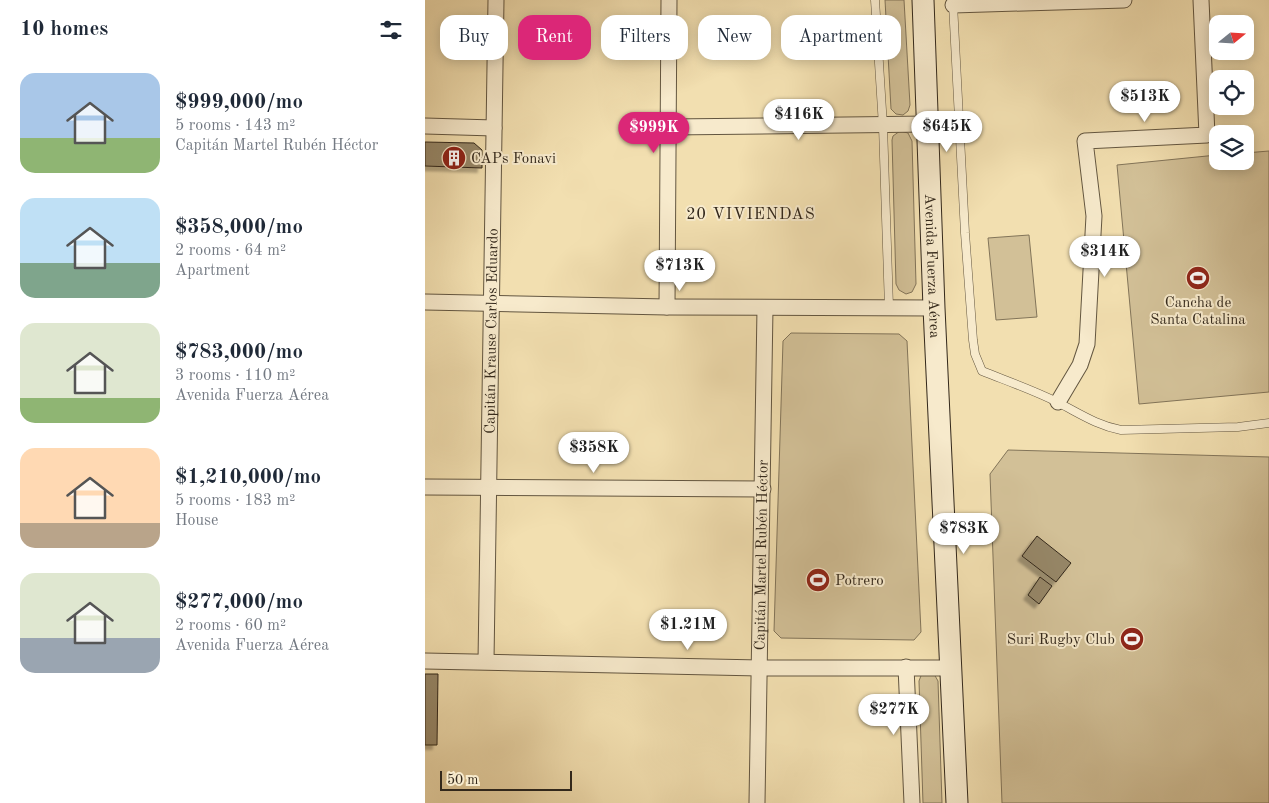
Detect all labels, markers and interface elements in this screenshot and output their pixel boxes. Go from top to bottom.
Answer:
chip: Buy [440,15,508,60]
chip: Rent [518,15,591,60]
chip: Filters [601,15,688,60]
chip: New [698,15,771,60]
chip: Apartment [781,15,901,60]
north arrow [1209,15,1254,60]
map controls [1209,15,1254,170]
icon: filters [377,16,405,44]
text: 10 homes [20,19,108,40]
button: locate [1209,70,1254,115]
pin: $513K [1110,80,1180,123]
text: $513K [1120,89,1170,105]
text: $999,000/mo [175,92,303,113]
icon: home [60,93,120,153]
pin: $416K [764,98,834,141]
text: $416K [774,107,824,123]
pin: $645K [912,110,982,153]
pin: $999K [619,112,689,154]
text: 5 rooms · 143 m² [175,118,295,134]
text: $645K [922,119,972,135]
text: $999K [629,120,679,136]
button: layers [1209,125,1254,170]
text: Capitán Martel Rubén Héctor [175,138,378,154]
building icon: CAPs Fonavi [441,145,467,171]
place label: CAPs Fonavi [471,152,556,167]
street label: Avenida Fuerza Aérea [921,193,941,339]
district label: 20 VIVIENDAS [686,207,816,223]
text: $358,000/mo [175,217,303,238]
icon: home [60,218,120,278]
street label: Capitán Krause Carlos Eduardo [483,228,502,434]
pin: $314K [1070,236,1140,278]
text: 2 rooms · 64 m² [175,243,286,259]
text: $314K [1080,244,1130,260]
pin: $713K [645,250,715,292]
text: $713K [655,258,705,274]
text: Apartment [175,263,250,279]
sports icon: Cancha de Santa Catalina [1185,265,1211,291]
place label: Cancha de Santa Catalina [1150,296,1246,328]
text: $783,000/mo [175,342,303,363]
icon: home [60,343,120,403]
text: 3 rooms · 110 m² [175,368,295,384]
text: Avenida Fuerza Aérea [175,388,329,404]
pin: $358K [559,432,629,474]
text: $358K [569,440,619,456]
street label: Capitán Martel Rubén Héctor [753,460,772,651]
text: $1,210,000/mo [175,467,321,488]
icon: home [60,468,120,528]
text: 5 rooms · 183 m² [175,493,295,509]
pin: $783K [929,512,999,555]
text: House [175,513,218,529]
text: $783K [939,521,989,537]
sports icon: Potrero [805,567,831,593]
place label: Potrero [835,574,884,589]
text: $277,000/mo [175,592,303,613]
icon: home [60,593,120,653]
pin: $1.21M [647,608,729,651]
text: $1.21M [660,617,716,633]
text: 2 rooms · 60 m² [175,618,286,634]
sports icon: Suri Rugby Club [1119,626,1145,652]
place label: Suri Rugby Club [1007,633,1115,648]
text: Avenida Fuerza Aérea [175,638,329,654]
pin: $277K [859,694,929,736]
text: $277K [869,702,919,718]
scale bar [440,768,573,791]
text: 50 m [447,773,478,787]

